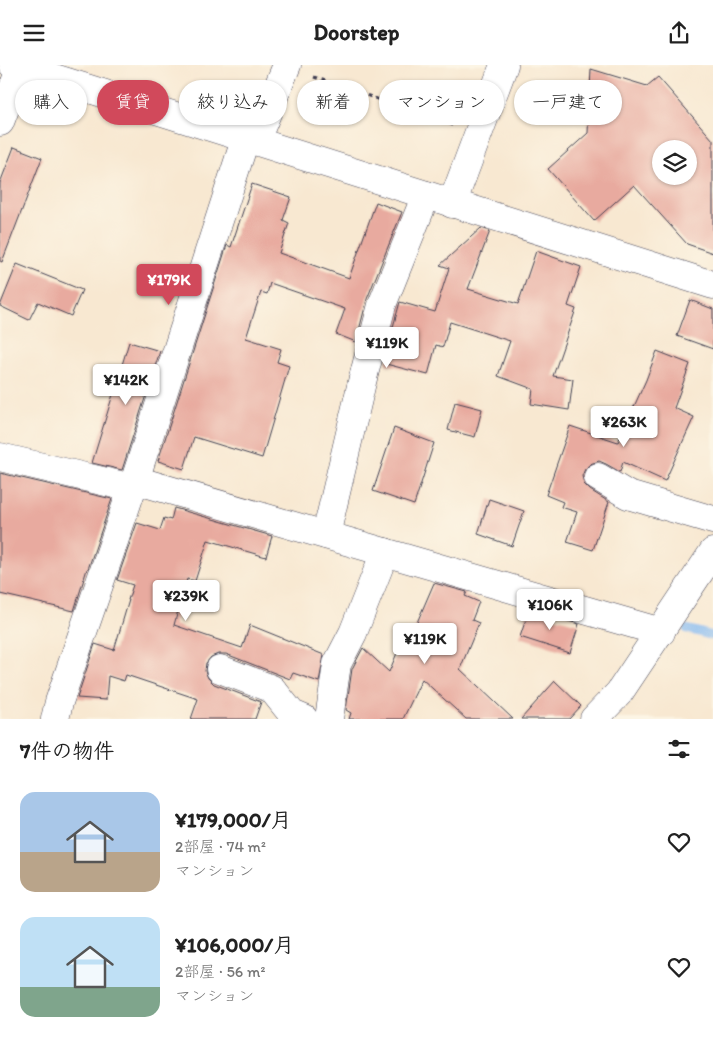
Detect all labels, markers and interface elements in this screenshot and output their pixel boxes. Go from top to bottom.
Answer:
icon: menu [20,19,48,47]
text: Doorstep [313,19,400,46]
icon: share [665,19,693,47]
chip: 購入 [15,80,87,125]
chip: 賃貸 [97,80,169,125]
chip: 絞り込み [179,80,287,125]
chip: 新着 [297,80,369,125]
chip: マンション [379,80,504,125]
chip: 一戸建て [514,80,622,125]
map controls [652,140,697,185]
button: layers [652,140,697,185]
pin: ¥179K [134,263,204,306]
text: ¥179K [148,270,190,289]
pin: ¥119K [352,327,422,369]
text: ¥119K [366,333,408,352]
pin: ¥142K [91,363,161,406]
text: ¥142K [104,370,148,389]
pin: ¥263K [589,405,659,448]
text: ¥263K [602,412,646,431]
pin: ¥239K [151,579,221,622]
text: ¥239K [164,586,208,605]
pin: ¥106K [515,589,585,631]
text: ¥106K [528,595,572,614]
pin: ¥119K [390,623,460,665]
text: ¥119K [404,629,446,648]
icon: filters [665,735,693,763]
text: 7件の物件 [20,738,114,763]
text: ¥179,000/月 [175,807,292,832]
icon: home [60,812,120,872]
icon: heart [665,828,693,856]
text: 2部屋 · 74 m² [175,837,266,856]
text: マンション [175,861,254,880]
text: ¥106,000/月 [175,932,294,957]
icon: home [60,937,120,997]
icon: heart [665,953,693,981]
text: 2部屋 · 56 m² [175,962,265,981]
text: マンション [175,986,254,1005]

